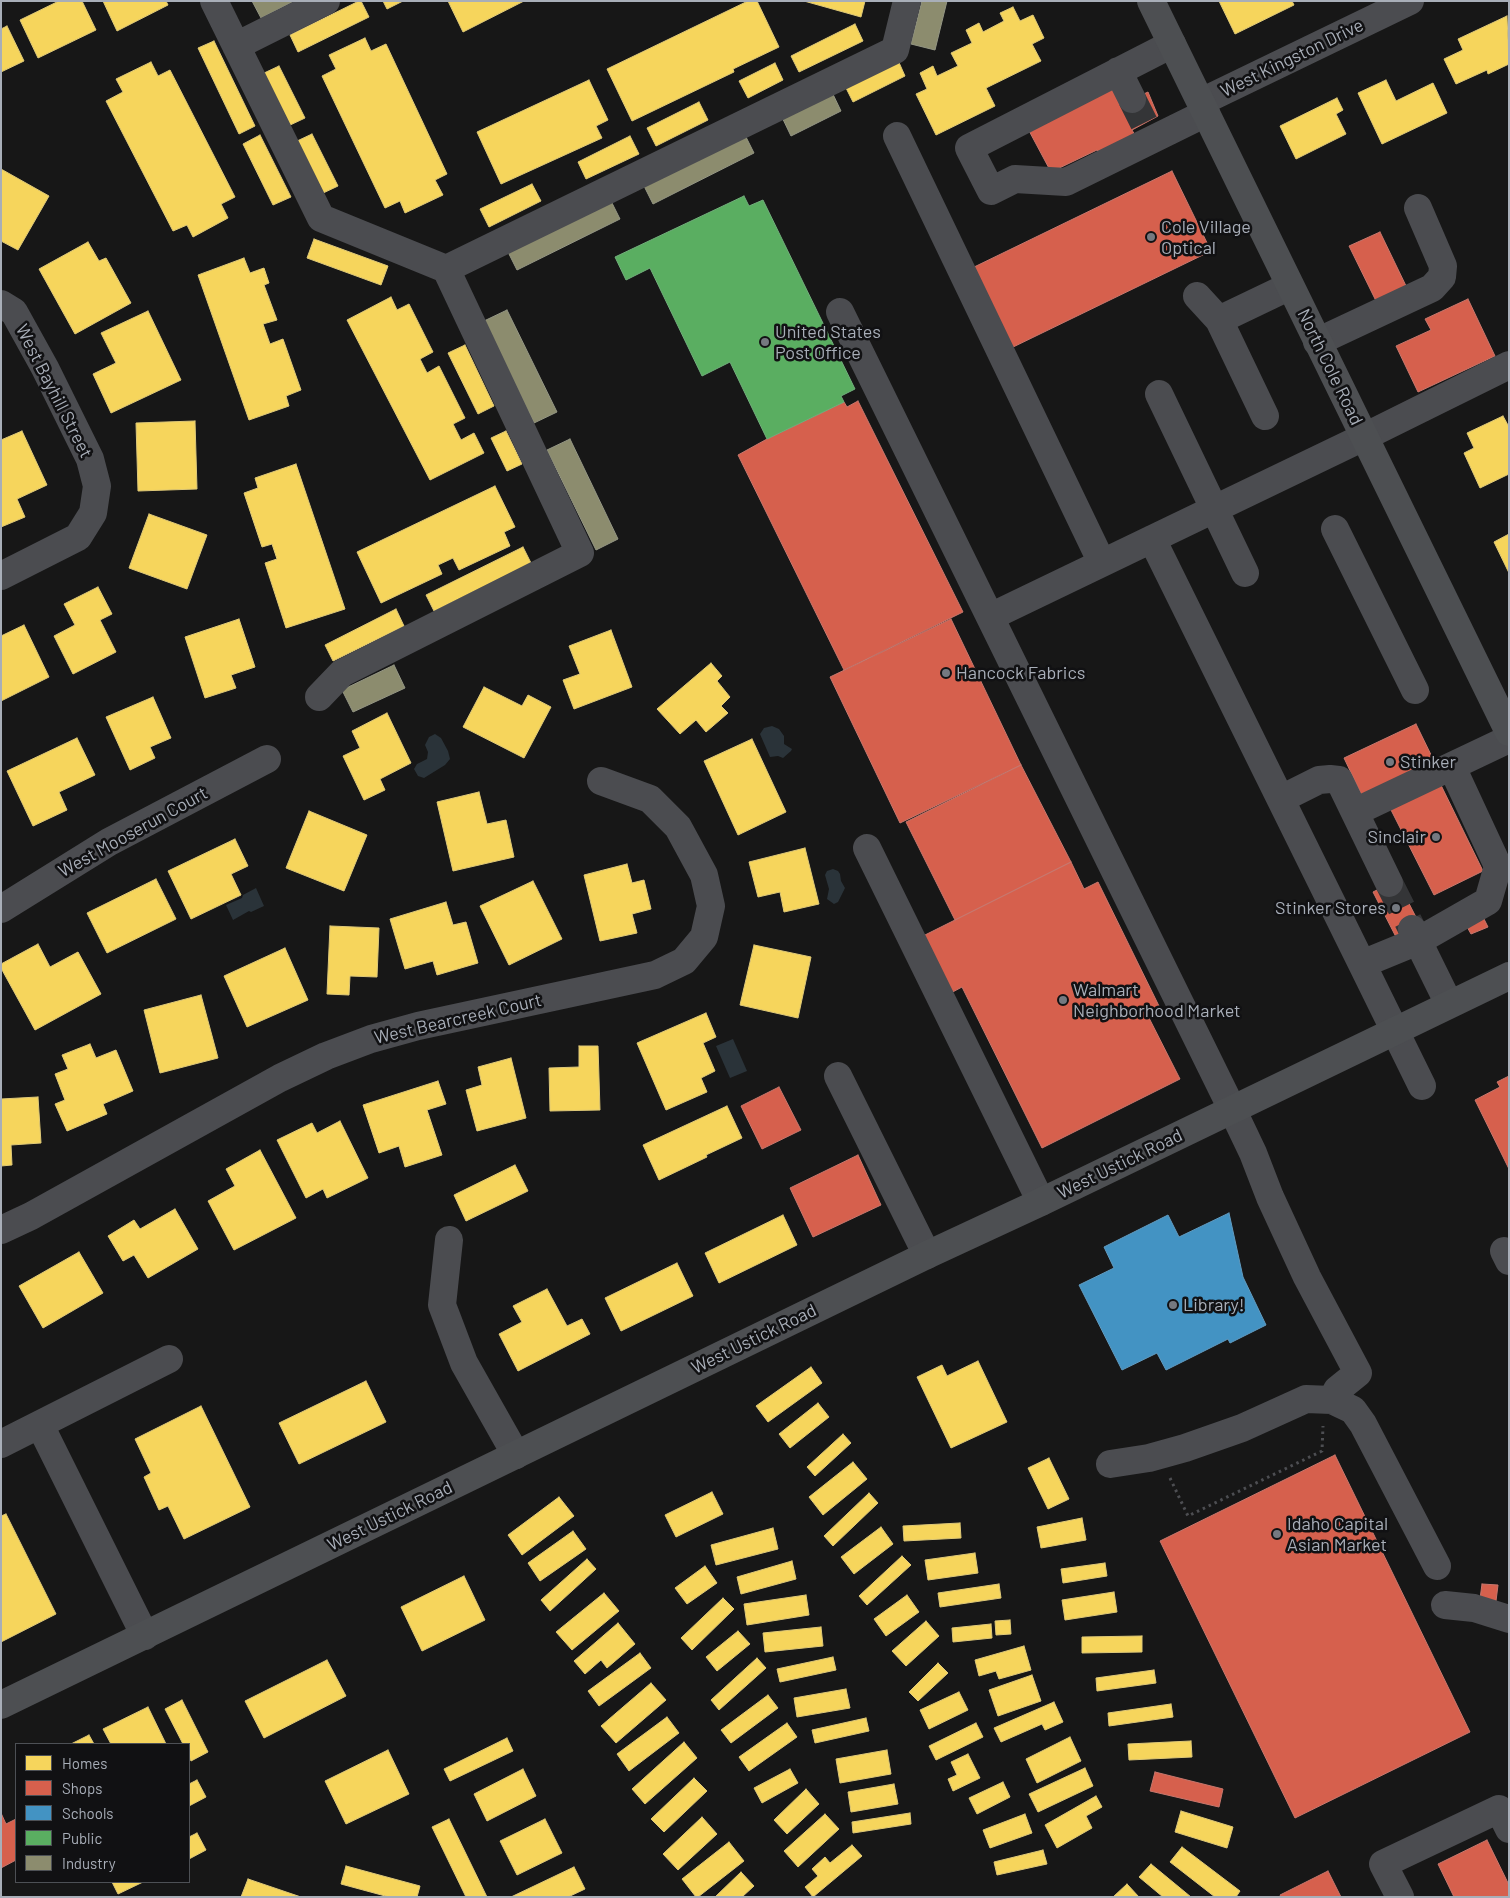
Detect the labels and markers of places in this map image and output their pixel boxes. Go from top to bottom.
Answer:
place label: Cole Village Optical [1161,216,1251,258]
marker: Cole Village Optical [1145,231,1157,243]
place label: United States Post Office [775,321,881,364]
marker: United States Post Office [759,336,771,348]
place label: Hancock Fabrics [956,662,1085,684]
marker: Hancock Fabrics [940,667,952,679]
place label: Stinker [1400,751,1456,773]
marker: Stinker [1384,756,1396,768]
place label: Sinclair [1367,826,1426,848]
marker: Sinclair [1430,831,1442,843]
place label: Stinker Stores [1275,897,1386,919]
marker: Stinker Stores [1390,902,1402,914]
place label: Walmart Neighborhood Market [1073,979,1241,1022]
marker: Walmart Neighborhood Market [1057,994,1069,1006]
place label: Library! [1183,1294,1244,1316]
marker: Library! [1167,1299,1179,1311]
place label: Idaho Capital Asian Market [1287,1513,1388,1556]
marker: Idaho Capital Asian Market [1271,1528,1283,1540]

